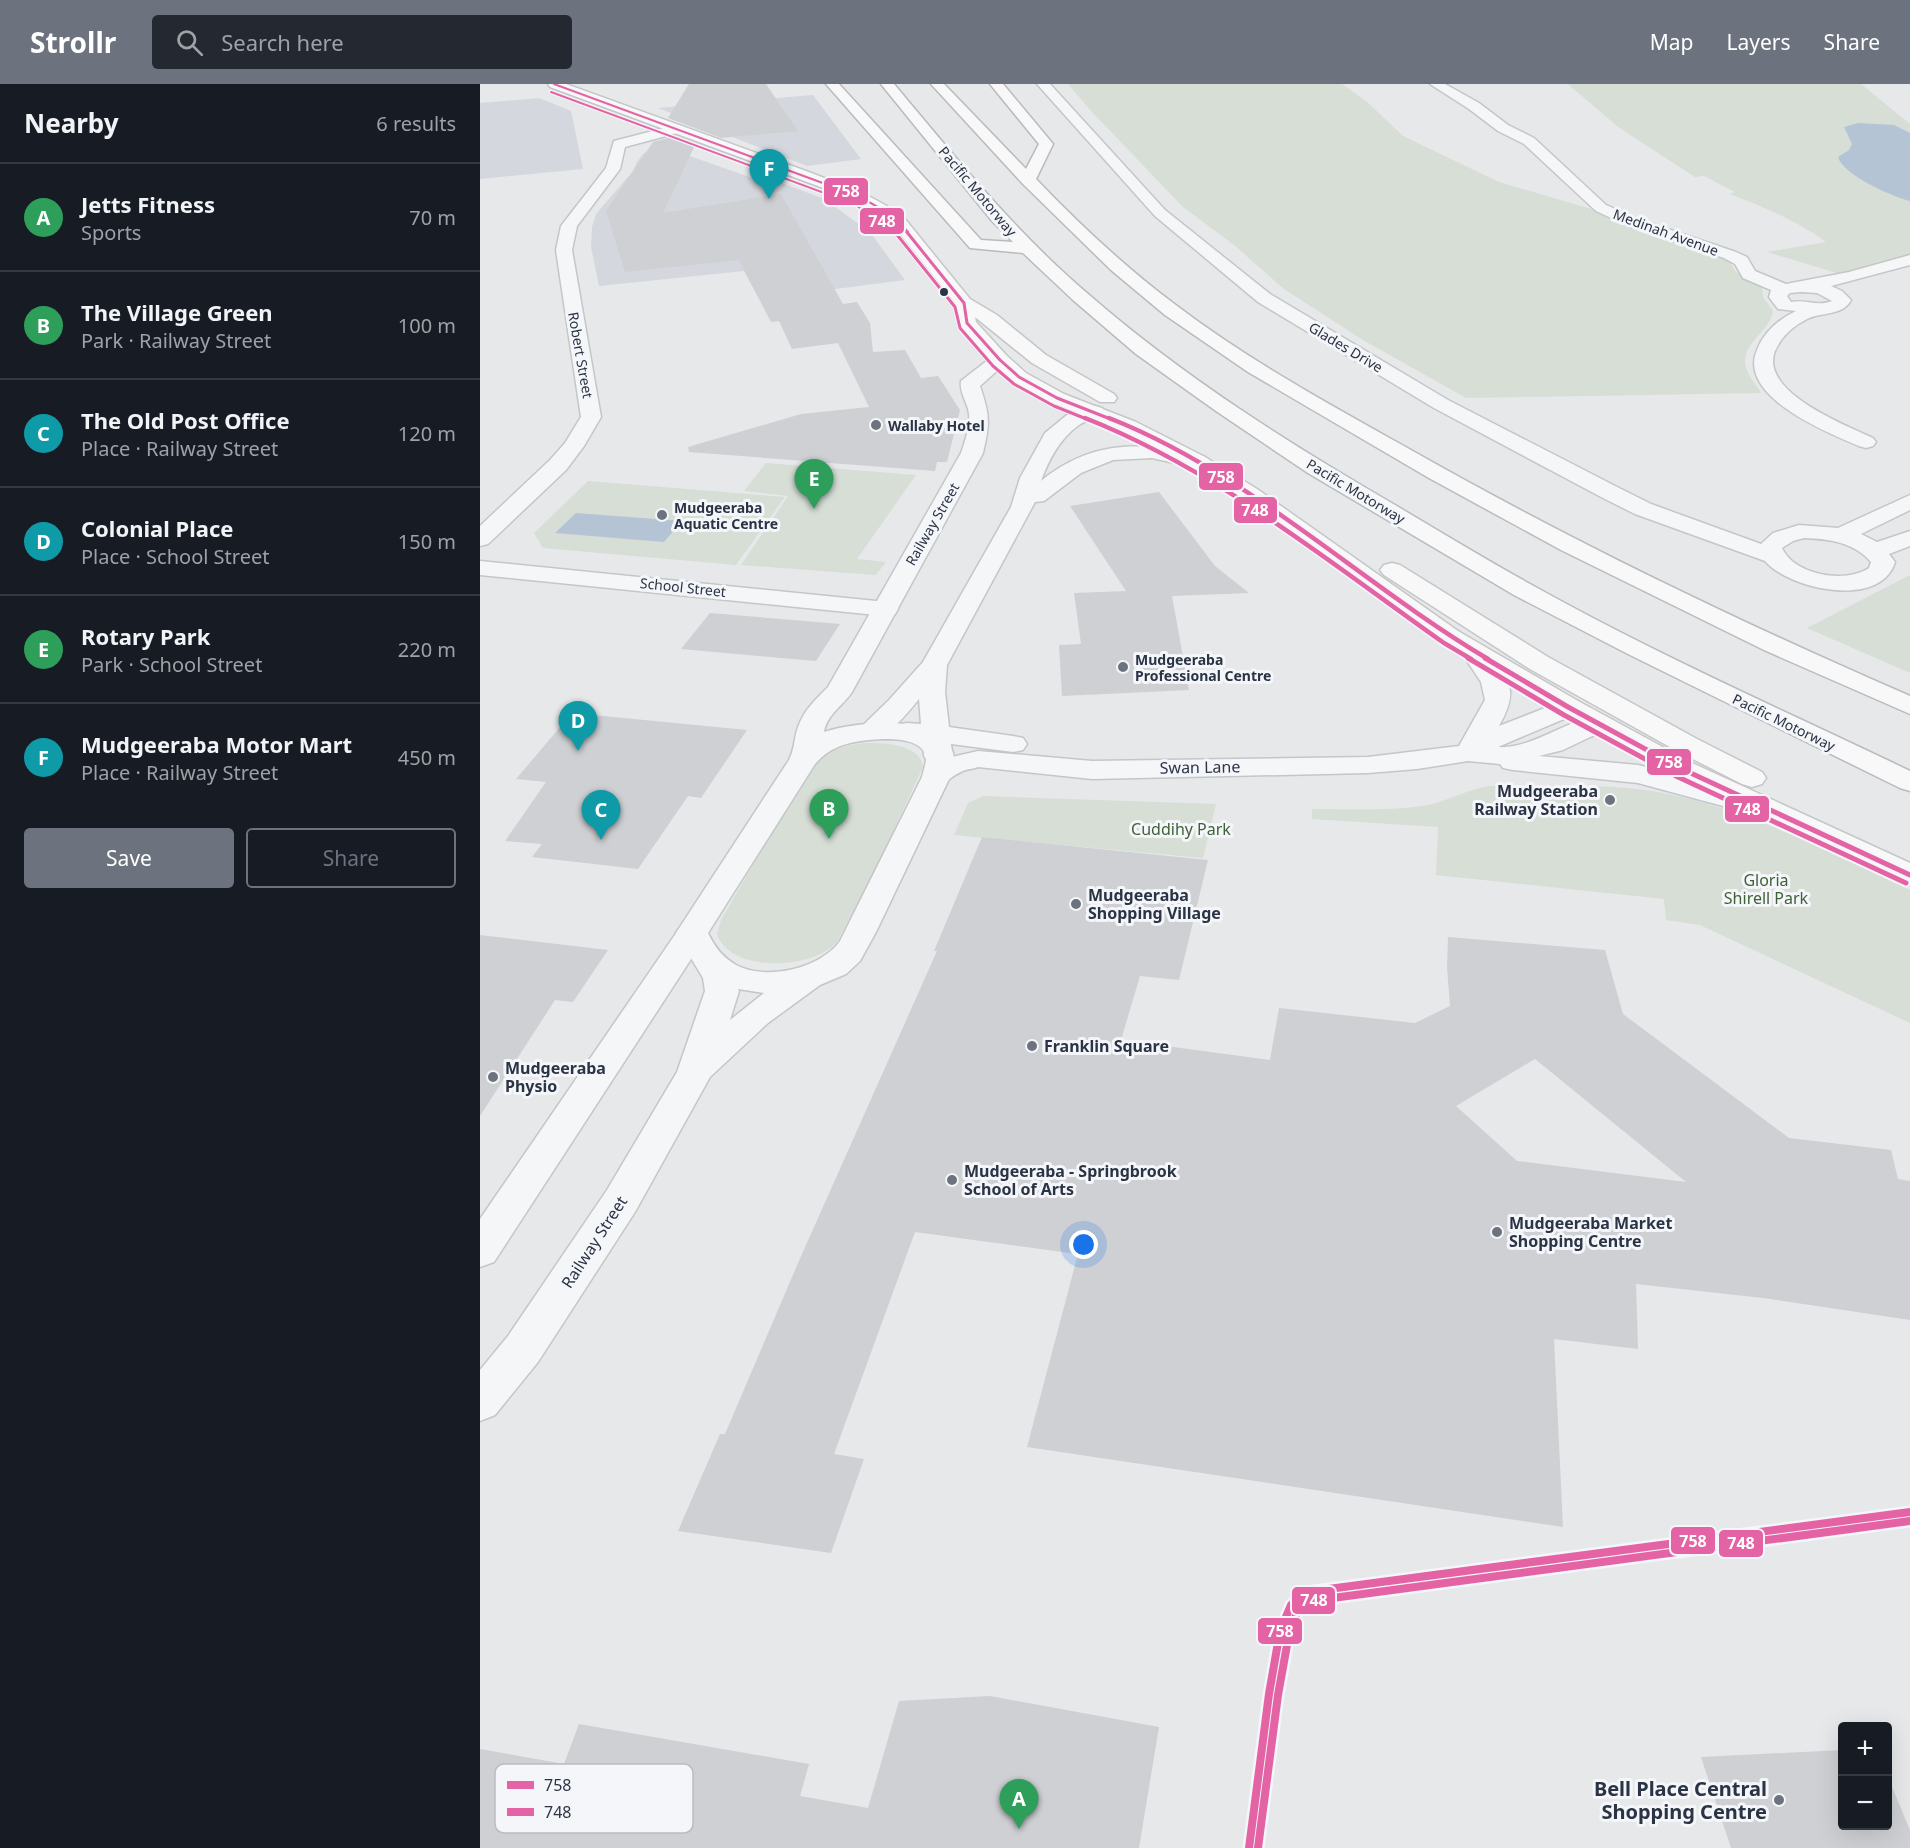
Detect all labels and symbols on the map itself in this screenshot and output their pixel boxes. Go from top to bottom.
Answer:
street label: Pacific Motorway [935,142,1022,241]
pin: F [750,150,788,199]
line badge: 758 [823,177,869,206]
text: 758 [832,180,860,202]
street label: Medinah Avenue [1611,204,1721,260]
line badge: 748 [859,207,905,235]
text: 748 [868,210,896,232]
unlabelled marker [938,286,950,298]
street label: Robert Street [564,310,598,400]
street label: Glades Drive [1305,317,1387,377]
place label: Wallaby Hotel [888,416,985,435]
marker: Wallaby Hotel [869,418,883,432]
street label: Pacific Motorway [1303,454,1410,528]
pin: E [794,460,834,509]
line badge: 758 [1198,462,1244,491]
text: 758 [1207,466,1235,488]
street label: Railway Street [901,479,963,569]
line badge: 748 [1233,496,1278,524]
place label: Mudgeeraba Aquatic Centre [674,498,778,533]
text: 748 [1241,499,1269,521]
marker: Mudgeeraba Aquatic Centre [655,508,669,522]
street label: School Street [639,573,727,601]
place label: Mudgeeraba Professional Centre [1135,650,1271,685]
marker: Mudgeeraba Professional Centre [1116,660,1130,674]
street label: Pacific Motorway [1730,689,1839,755]
pin: D [558,702,598,751]
line badge: 758 [1646,748,1692,776]
text: 758 [1655,751,1683,773]
street label: Swan Lane [1159,755,1241,779]
place label: Mudgeeraba Railway Station [1474,780,1598,820]
pin: C [582,790,620,840]
pin: B [810,790,848,839]
marker: Mudgeeraba Railway Station [1603,793,1617,807]
line badge: 748 [1724,795,1770,823]
text: 748 [1733,798,1761,820]
park label: Cuddihy Park [1131,818,1231,840]
park label: Gloria Shirell Park [1724,869,1809,909]
place label: Mudgeeraba Shopping Village [1088,884,1221,924]
marker: Mudgeeraba Shopping Village [1069,897,1083,911]
place label: Franklin Square [1044,1035,1169,1057]
marker: Franklin Square [1025,1039,1039,1053]
place label: Mudgeeraba Physio [505,1057,606,1097]
marker: Mudgeeraba Physio [486,1070,500,1084]
place label: Mudgeeraba - Springbrook School of Arts [964,1160,1177,1200]
marker: Mudgeeraba - Springbrook School of Arts [945,1173,959,1187]
street label: Railway Street [556,1191,632,1292]
place label: Mudgeeraba Market Shopping Centre [1509,1212,1672,1252]
marker: Mudgeeraba Market Shopping Centre [1490,1225,1504,1239]
your location [1069,1230,1098,1259]
line badge: 758 [1670,1526,1716,1555]
line badge: 748 [1718,1529,1764,1558]
text: 758 [1679,1530,1707,1552]
text: 748 [1727,1532,1755,1554]
line badge: 748 [1291,1586,1336,1615]
text: 748 [1300,1589,1328,1611]
line badge: 758 [1257,1617,1303,1645]
text: 758 [1266,1620,1294,1642]
legend [495,1764,693,1833]
text: 758 [544,1774,571,1796]
place label: Bell Place Central Shopping Centre [1594,1775,1767,1825]
pin: A [1000,1780,1038,1829]
marker: Bell Place Central Shopping Centre [1772,1793,1786,1807]
text: 748 [544,1801,571,1823]

